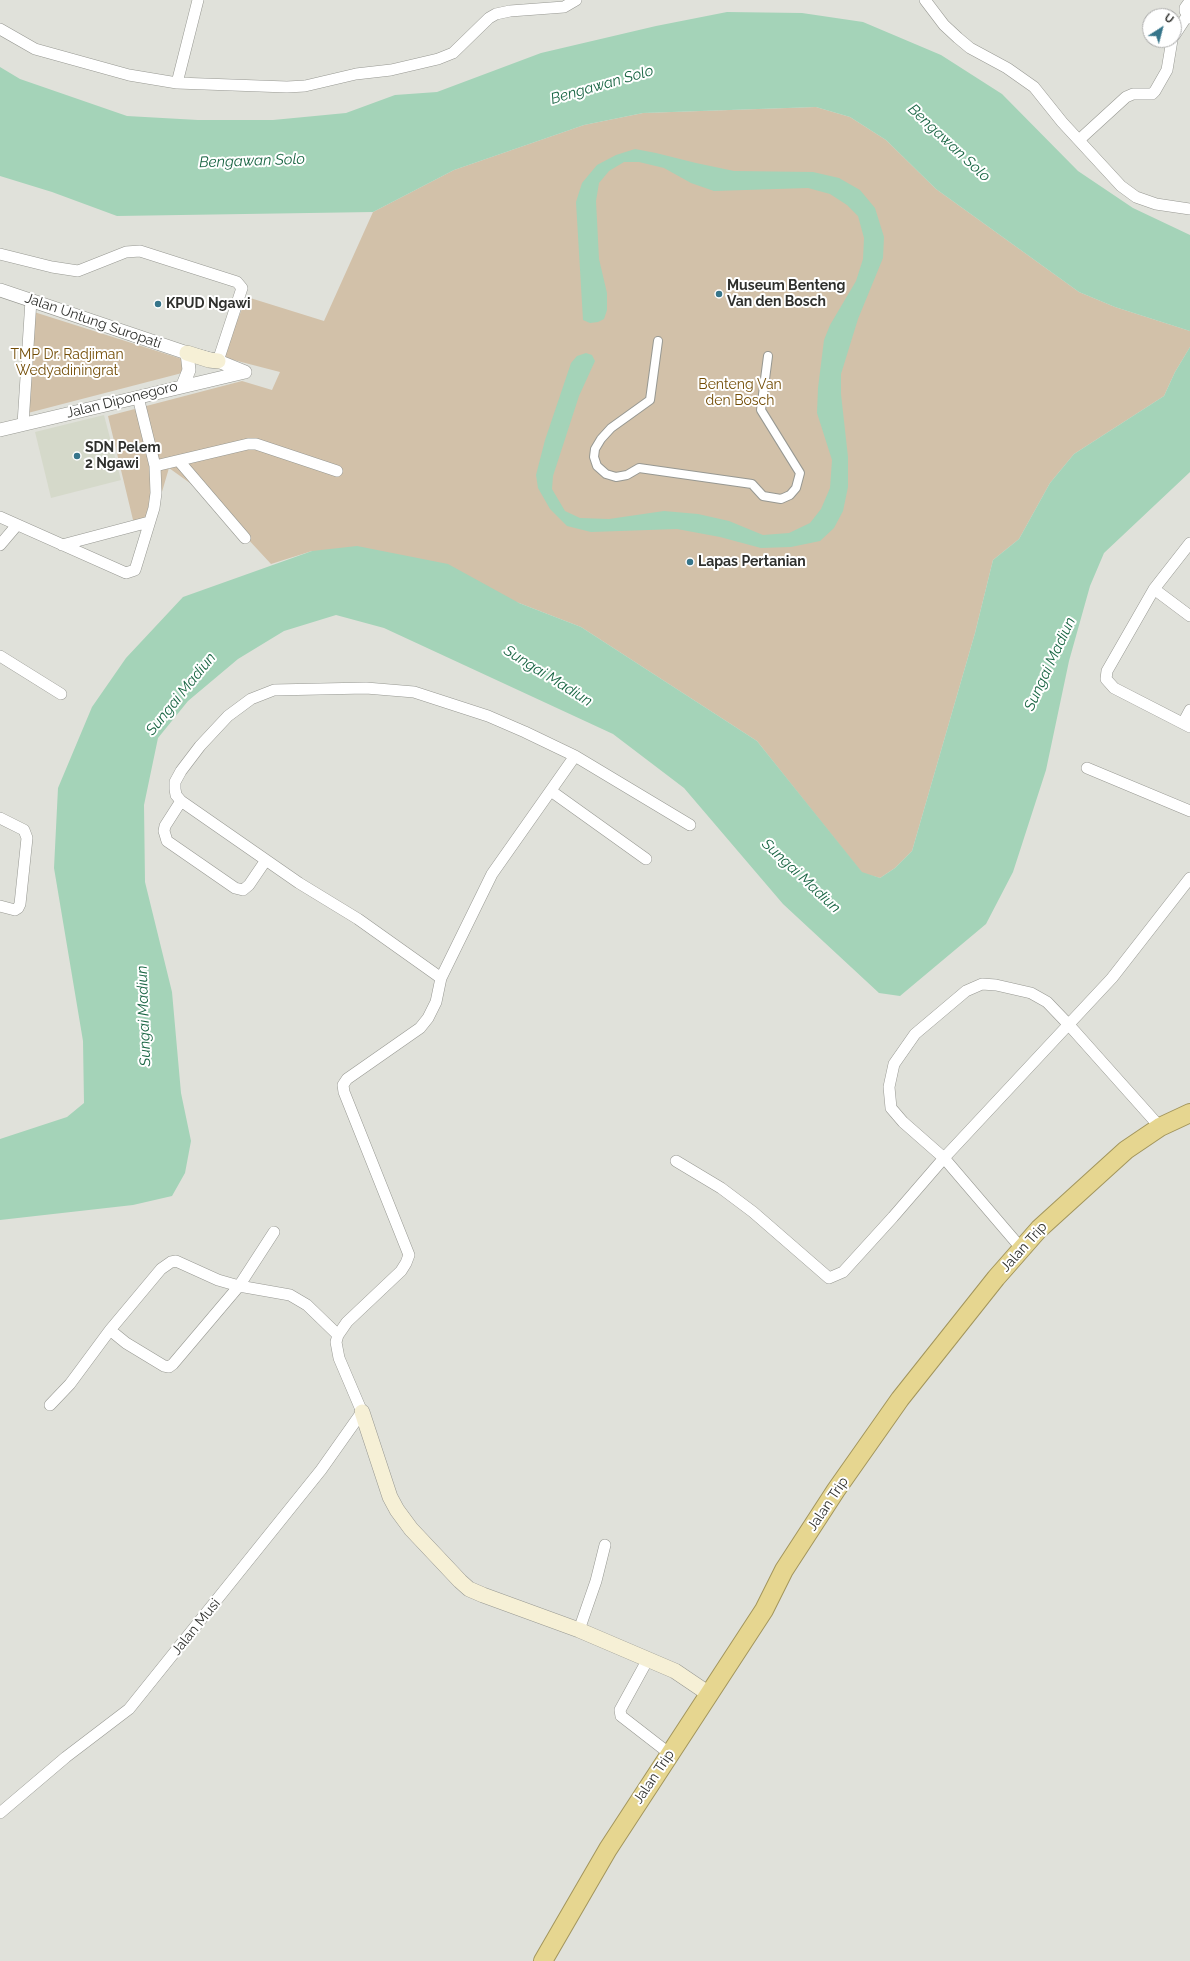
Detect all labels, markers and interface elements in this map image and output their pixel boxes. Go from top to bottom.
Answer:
north arrow [1142,8,1182,48]
text: U [1162,11,1176,26]
water label: Bengawan Solo [549,62,655,108]
water label: Bengawan Solo [904,100,994,186]
water label: Bengawan Solo [199,150,305,172]
place label: Museum Benteng Van den Bosch [727,278,845,310]
marker: Museum Benteng Van den Bosch [714,289,724,299]
street label: Jalan Untung Suropati [23,290,163,352]
place label: KPUD Ngawi [166,296,250,312]
marker: KPUD Ngawi [153,299,163,309]
park label: TMP Dr. Radjiman Wedyadiningrat [10,347,124,380]
park label: Benteng Van den Bosch [698,377,782,410]
street label: Jalan Diponegoro [65,378,179,422]
place label: SDN Pelem 2 Ngawi [85,440,160,472]
marker: SDN Pelem 2 Ngawi [72,451,82,461]
place label: Lapas Pertanian [698,554,806,570]
marker: Lapas Pertanian [685,557,695,567]
water label: Sungai Madiun [1021,614,1079,714]
water label: Sungai Madiun [500,642,596,710]
water label: Sungai Madiun [142,649,220,739]
water label: Sungai Madiun [758,835,844,917]
water label: Sungai Madiun [133,965,155,1067]
street label: Jalan Trip [997,1219,1051,1275]
street label: Jalan Trip [804,1474,852,1534]
street label: Jalan Musi [168,1595,224,1659]
street label: Jalan Trip [630,1747,678,1807]

